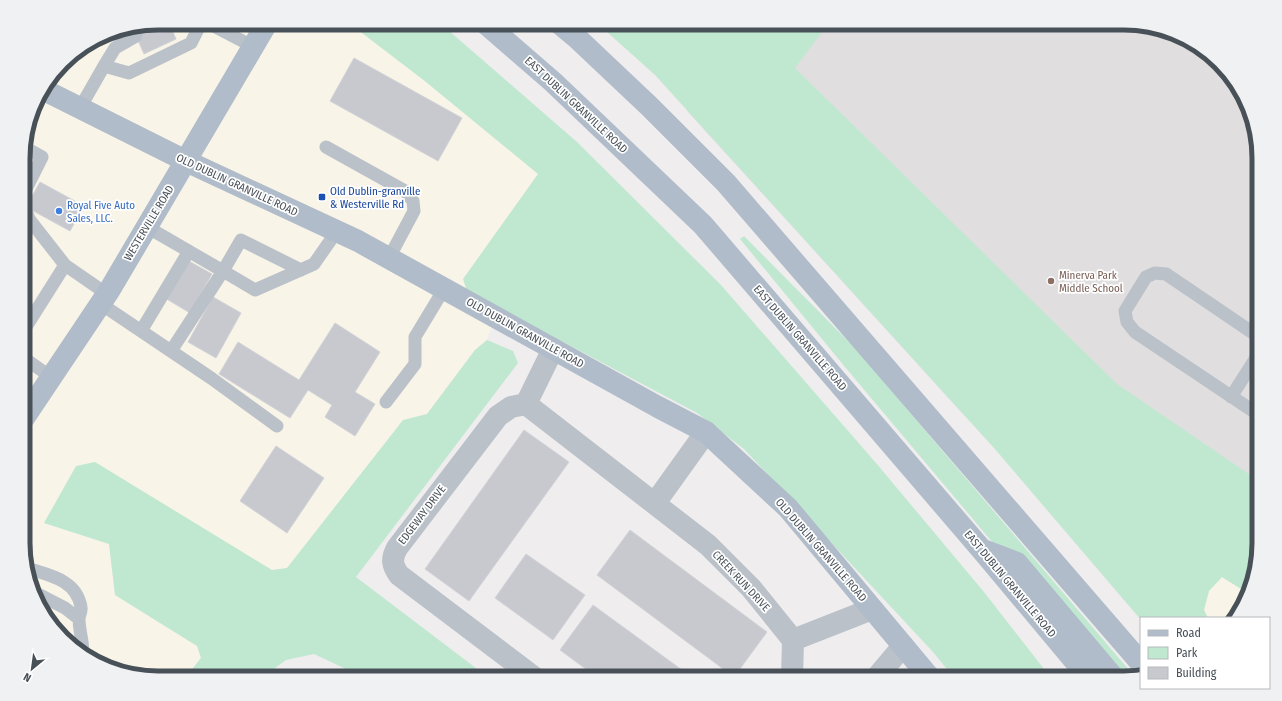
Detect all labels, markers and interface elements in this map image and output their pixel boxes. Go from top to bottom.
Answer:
street label: EAST DUBLIN GRANVILLE ROAD [522,54,630,156]
street label: OLD DUBLIN GRANVILLE ROAD [174,151,300,219]
street label: WESTERVILLE ROAD [121,183,177,263]
place label: Old Dublin-granville & Westerville Rd [330,185,420,211]
marker: Old Dublin-granville & Westerville Rd [317,192,327,202]
place label: Royal Five Auto Sales, LLC. [67,199,135,225]
marker: Royal Five Auto Sales, LLC. [54,206,64,216]
place label: Minerva Park Middle School [1059,269,1123,295]
marker: Minerva Park Middle School [1046,276,1056,286]
street label: EAST DUBLIN GRANVILLE ROAD [751,283,849,393]
street label: OLD DUBLIN GRANVILLE ROAD [464,295,586,371]
street label: EDGEWAY DRIVE [396,483,448,547]
street label: OLD DUBLIN GRANVILLE ROAD [773,496,869,604]
street label: EAST DUBLIN GRANVILLE ROAD [962,528,1058,640]
street label: CREEK RUN DRIVE [710,548,772,614]
legend [1140,617,1270,689]
text: Road [1176,626,1201,640]
text: Park [1176,646,1198,660]
north arrow [12,649,52,689]
text: Building [1176,666,1217,680]
text: N [21,670,33,685]

